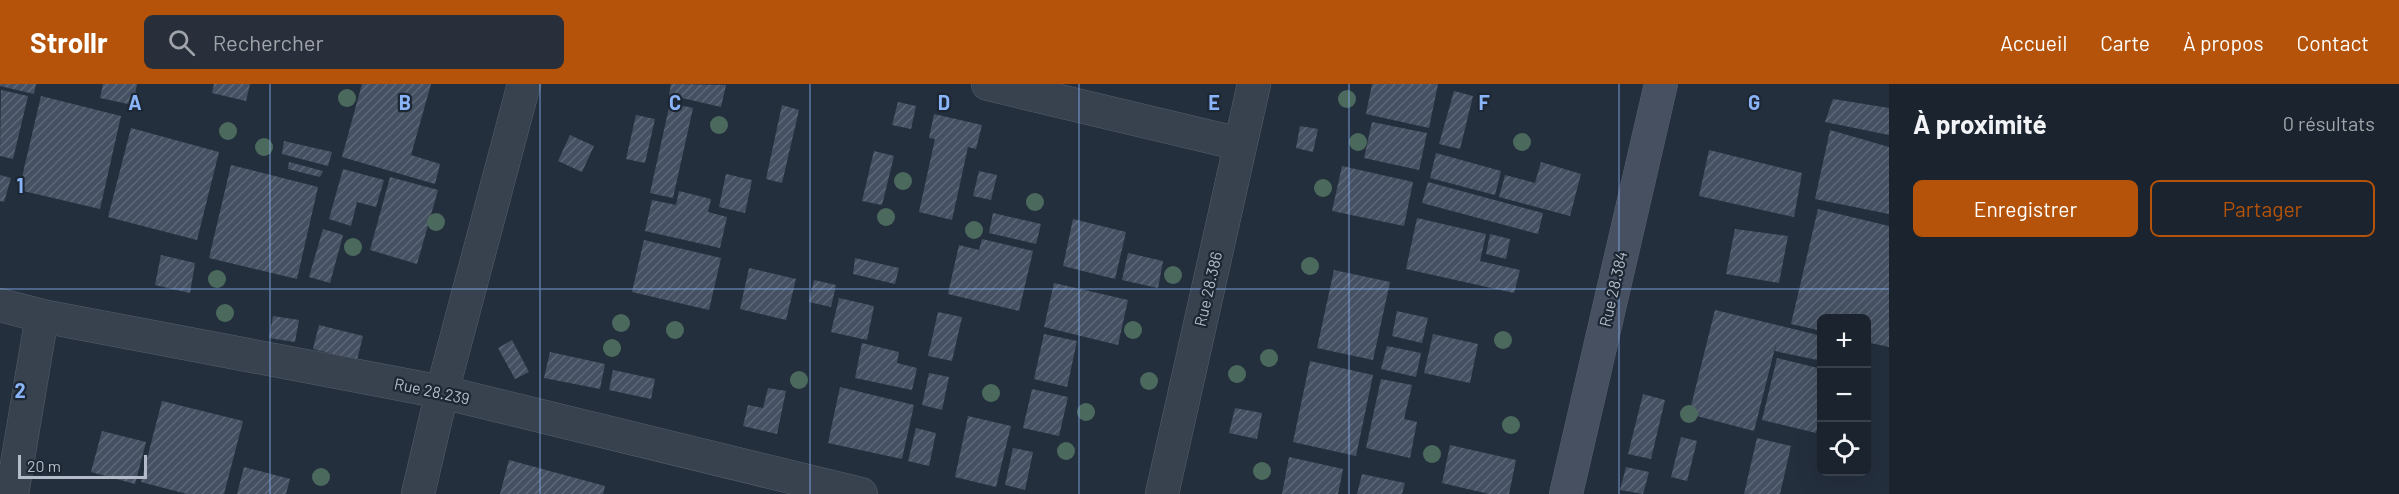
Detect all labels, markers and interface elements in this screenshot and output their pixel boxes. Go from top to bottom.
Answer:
search box [144,15,564,69]
text: Strollr [30,25,108,59]
icon: search [165,26,198,59]
text: Rechercher [213,29,323,55]
text: Accueil [2000,30,2067,55]
text: Carte [2100,30,2150,55]
text: À propos [2183,30,2264,55]
text: Contact [2297,30,2369,55]
text: A [128,90,142,114]
text: B [399,90,411,114]
text: C [669,90,681,114]
text: D [938,90,950,114]
text: E [1208,90,1220,114]
text: F [1478,90,1490,114]
text: G [1748,90,1760,114]
text: À proximité [1913,108,2047,139]
text: 0 résultats [2283,111,2375,135]
text: 1 [16,173,24,197]
button: Enregistrer [1913,180,2138,237]
button: Partager [2150,180,2375,237]
street label: Rue 28.384 [1595,249,1630,328]
street label: Rue 28.386 [1190,250,1225,328]
map controls [1817,314,1871,476]
button: + [1817,314,1871,368]
button: − [1817,368,1871,422]
street label: Rue 28.239 [393,373,472,408]
text: 2 [14,378,26,402]
button: locate [1817,422,1871,476]
scale bar [18,452,147,480]
text: 20 m [27,456,61,475]

